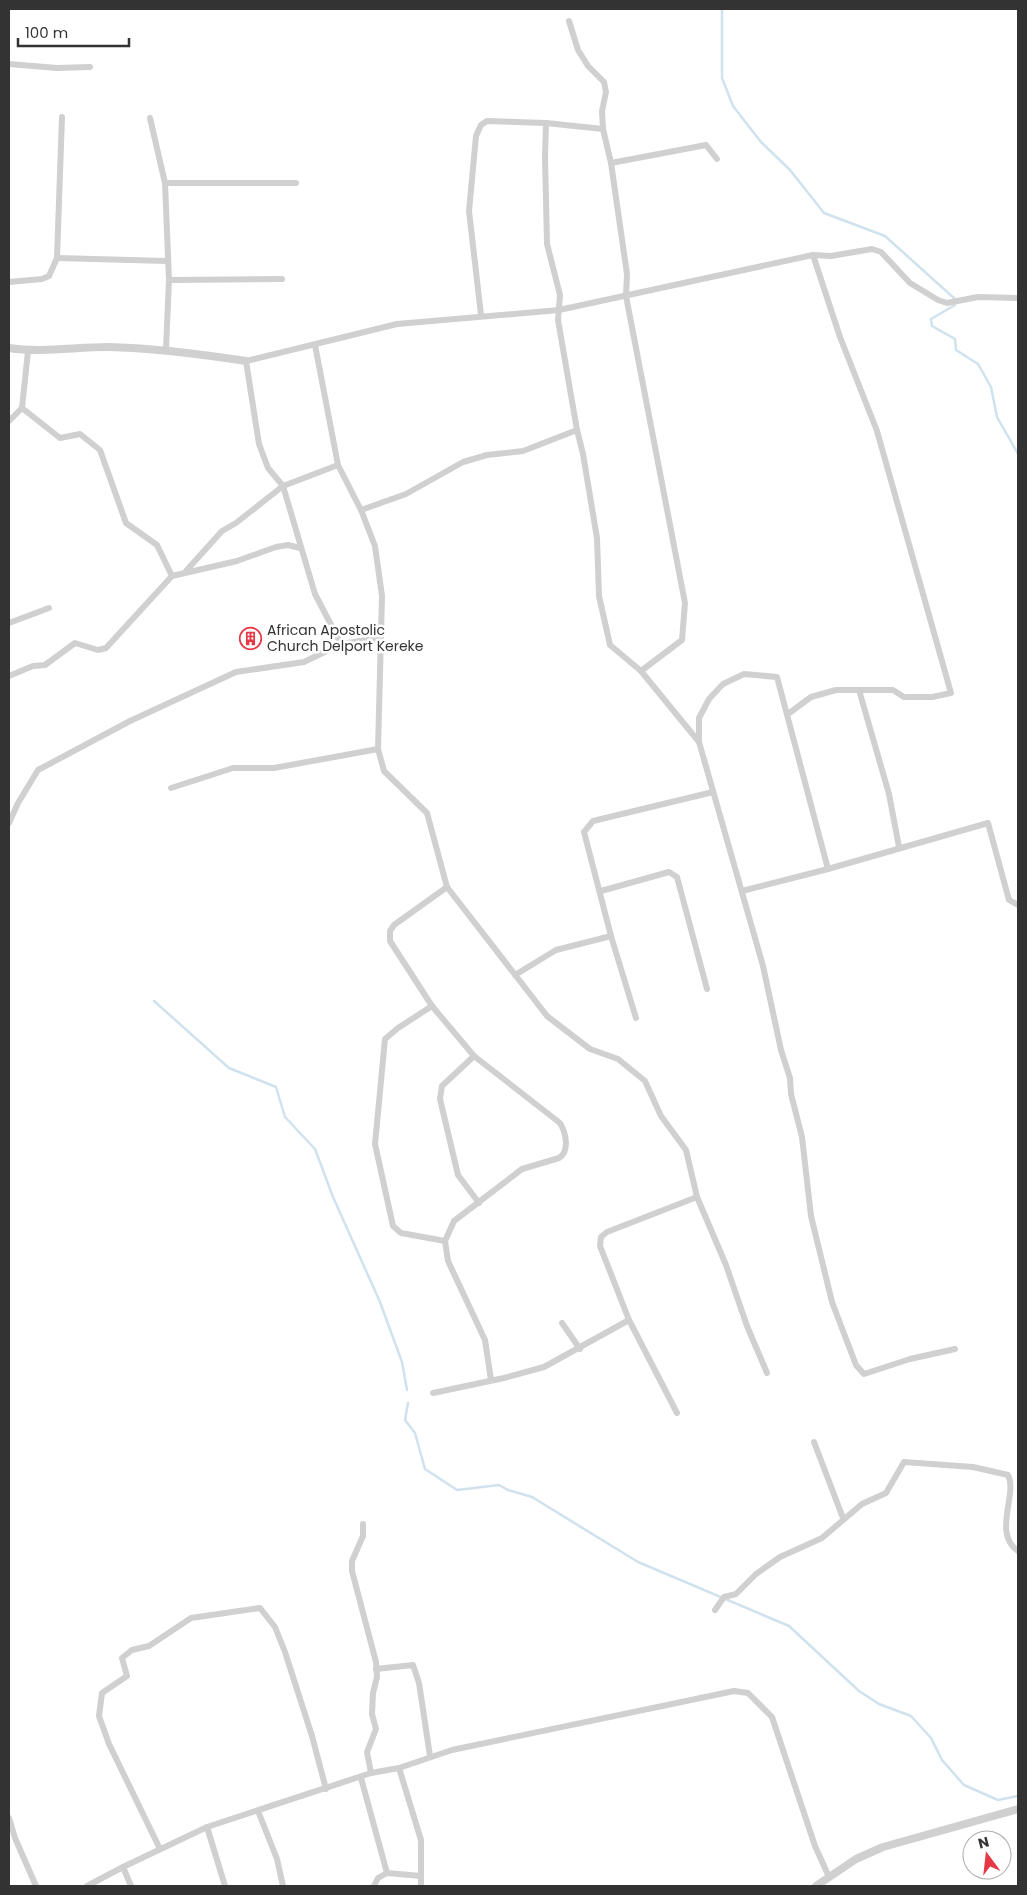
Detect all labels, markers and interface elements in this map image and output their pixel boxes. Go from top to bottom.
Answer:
scale bar [18,15,129,47]
text: 100 m [25,22,68,43]
place label: African Apostolic Church Delport Kereke [267,620,424,656]
building icon: African Apostolic Church Delport Kereke [239,626,263,650]
north arrow [962,1830,1012,1880]
text: N [976,1831,991,1853]

